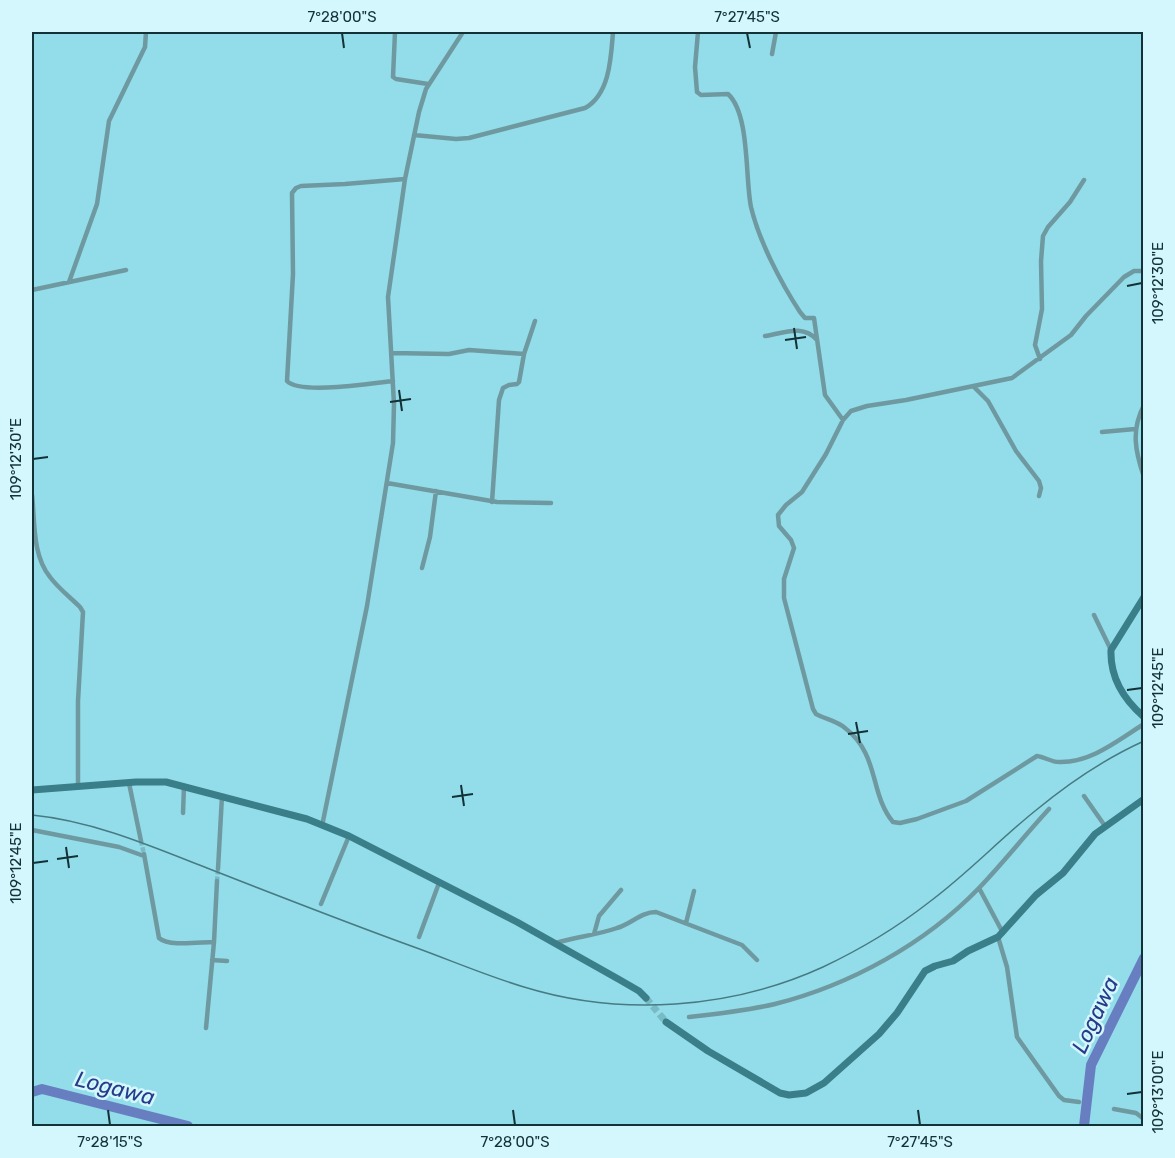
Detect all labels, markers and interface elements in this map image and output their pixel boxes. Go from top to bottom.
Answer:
text: 7°28'00"S [307,8,377,26]
text: 7°27'45"S [714,8,780,26]
text: 109°12'30"E [1149,242,1167,324]
text: 109°12'30"E [7,418,25,500]
text: 109°12'45"E [1149,647,1167,729]
text: 109°12'45"E [7,822,25,904]
water label: Logawa [1066,972,1124,1057]
text: 109°13'00"E [1149,1050,1167,1134]
water label: Logawa [72,1065,158,1111]
text: 7°28'15"S [77,1133,143,1151]
text: 7°28'00"S [480,1133,550,1151]
text: 7°27'45"S [887,1133,953,1151]

